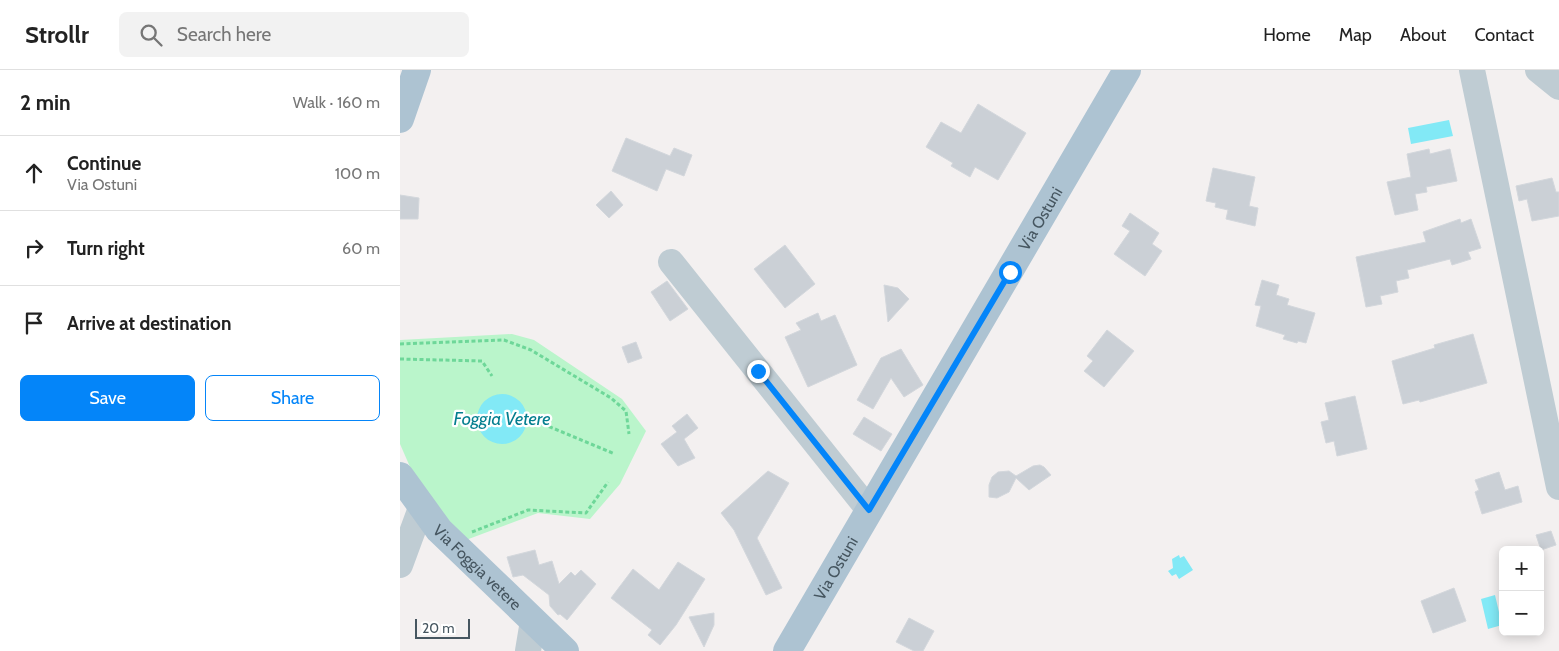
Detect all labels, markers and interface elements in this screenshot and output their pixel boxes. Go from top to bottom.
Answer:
search box [119,12,469,57]
text: Strollr [25,20,89,49]
icon: search [137,21,165,49]
text: Search here [177,23,271,46]
text: Home [1263,24,1311,46]
text: Map [1339,24,1372,46]
text: About [1400,24,1446,46]
text: Contact [1474,24,1534,46]
text: 2 min [20,90,71,115]
text: Walk · 160 m [293,93,380,112]
text: Continue [67,152,141,175]
icon: ahead [20,159,48,187]
text: 100 m [335,164,380,183]
text: Via Ostuni [67,175,137,194]
street label: Via Ostuni [1014,184,1066,254]
icon: right [20,234,48,262]
text: Turn right [67,237,145,260]
text: 60 m [342,239,380,258]
route start [999,261,1022,284]
icon: arrive [20,309,48,337]
text: Arrive at destination [67,312,231,335]
route end [747,360,770,383]
button: Save [20,375,195,421]
button: Share [205,375,380,421]
water label: Foggia Vetere [454,408,550,430]
street label: Via Foggia vetere [429,520,526,614]
street label: Via Ostuni [810,533,861,603]
map controls [1499,546,1544,636]
button: + [1499,546,1544,591]
button: − [1499,591,1544,636]
scale bar [415,616,470,639]
text: 20 m [422,619,455,637]

